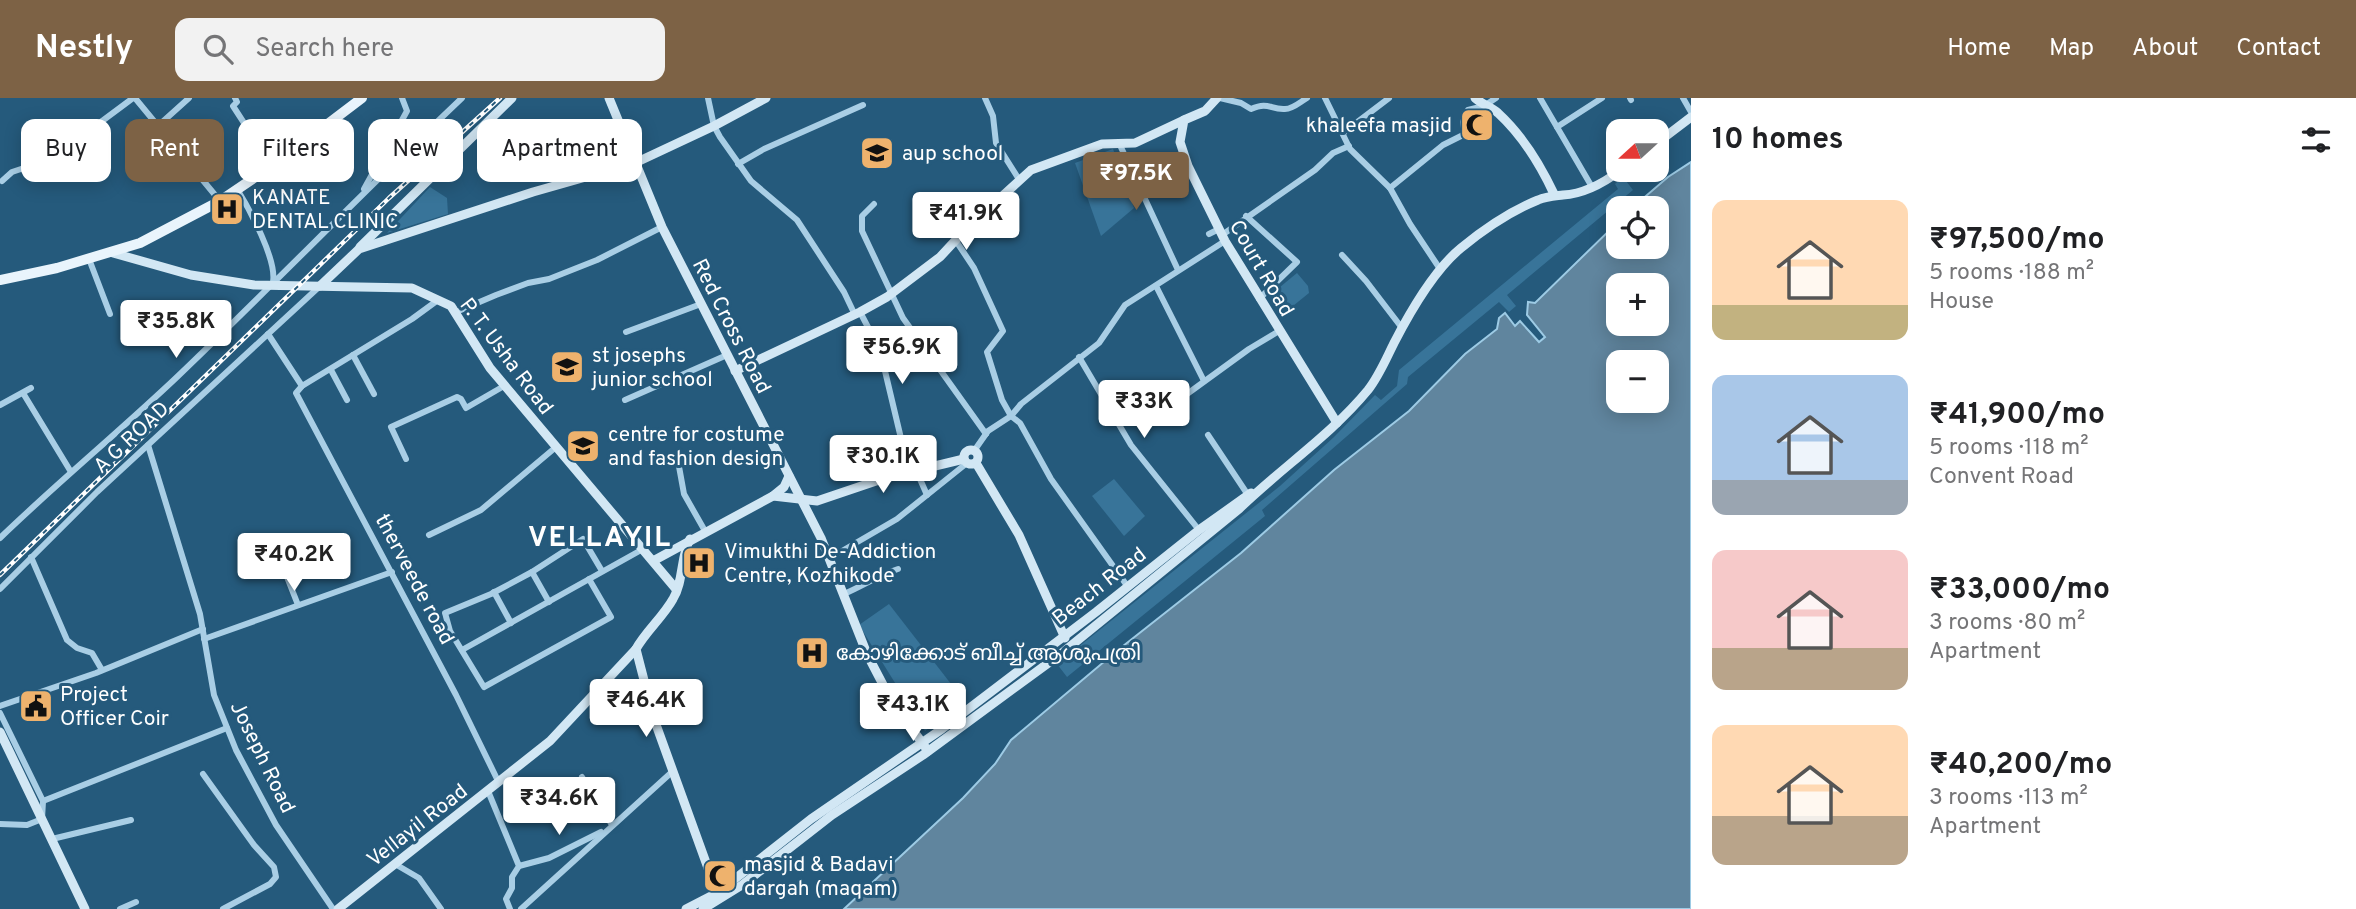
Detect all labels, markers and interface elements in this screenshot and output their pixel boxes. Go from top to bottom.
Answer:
search box [175,18,665,81]
text: Nestly [35,28,133,70]
icon: search [199,30,237,68]
text: Search here [255,33,394,66]
text: Home [1947,34,2011,64]
text: Map [2049,34,2094,64]
text: About [2132,34,2198,64]
text: Contact [2236,34,2321,64]
mosque icon: khaleefa masjid [1458,106,1496,144]
place label: khaleefa masjid [1306,113,1452,140]
chip: Buy [21,119,111,182]
chip: Rent [125,119,224,182]
chip: Filters [238,119,354,182]
chip: New [368,119,463,182]
chip: Apartment [477,119,642,182]
north arrow [1606,119,1670,182]
map controls [1606,119,1669,413]
icon: filters [2297,121,2335,159]
text: 10 homes [1712,122,1843,159]
school or university icon: aup school [858,134,896,172]
place label: aup school [902,141,1003,168]
pin: ₹97.5K [1079,152,1193,212]
text: ₹97.5K [1099,160,1173,189]
place label: KANATE DENTAL CLINIC [252,185,399,236]
hospital icon: KANATE DENTAL CLINIC [208,190,246,228]
pin: ₹41.9K [909,192,1023,252]
button: locate [1606,196,1669,259]
text: ₹41.9K [928,200,1004,229]
street label: Court Road [1222,216,1299,322]
text: ₹97,500/mo [1929,222,2105,259]
icon: home [1768,228,1852,312]
street label: Red Cross Road [685,255,776,399]
text: 5 rooms · 188 m² [1929,259,2094,288]
button: + [1606,273,1669,336]
text: House [1929,288,1994,317]
street label: P. T. Usha Road [453,293,559,421]
pin: ₹35.8K [119,300,233,360]
text: ₹35.8K [136,308,216,337]
pin: ₹56.9K [845,327,959,386]
text: ₹56.9K [862,334,942,363]
place label: st josephs junior school [591,343,713,394]
school or university icon: st josephs junior school [548,348,586,386]
button: − [1606,350,1669,413]
pin: ₹33K [1103,380,1185,440]
text: ₹33K [1115,388,1173,417]
street label: A G ROAD [88,396,176,480]
text: ₹41,900/mo [1929,397,2105,434]
icon: home [1768,403,1852,487]
place label: centre for costume and fashion design [608,422,784,473]
school or university icon: centre for costume and fashion design [564,427,602,465]
text: 5 rooms · 118 m² [1929,434,2088,463]
pin: ₹30.1K [826,436,940,495]
text: ₹30.1K [846,443,920,472]
text: Convent Road [1929,463,2074,492]
street label: therveede road [368,510,459,650]
district label: VELLAYIL [528,521,672,557]
pin: ₹40.2K [237,533,351,593]
place label: Vimukthi De-Addiction Centre, Kozhikode [724,539,936,590]
text: ₹40.2K [254,541,334,570]
street label: Beach Road [1047,542,1153,632]
hospital icon: Vimukthi De-Addiction Centre, Kozhikode [680,544,718,582]
text: ₹33,000/mo [1929,572,2110,609]
icon: home [1768,578,1852,662]
text: 3 rooms · 80 m² [1929,609,2085,638]
hospital icon: കോഴിക്കോട് ബീച്ച് ആശുപത്രി [793,634,831,672]
text: Apartment [1929,638,2041,667]
place label: കോഴിക്കോട് ബീച്ച് ആശുപത്രി [836,641,1141,668]
pin: ₹46.4K [589,680,703,739]
place label: Project Officer Coir [60,682,169,733]
pin: ₹43.1K [856,684,970,743]
public building icon: Project Officer Coir [17,687,55,725]
text: ₹46.4K [606,687,686,716]
text: ₹43.1K [876,691,950,720]
street label: Joseph Road [223,697,300,818]
text: ₹40,200/mo [1929,747,2112,784]
icon: home [1768,753,1852,837]
street label: Vellayil Road [362,778,474,874]
pin: ₹34.6K [502,778,616,837]
text: 3 rooms · 113 m² [1929,784,2088,813]
text: ₹34.6K [519,785,599,814]
text: Apartment [1929,813,2041,842]
place label: masjid & Badavi dargah (maqam) [744,852,898,903]
mosque icon: masjid & Badavi dargah (maqam) [701,857,739,895]

